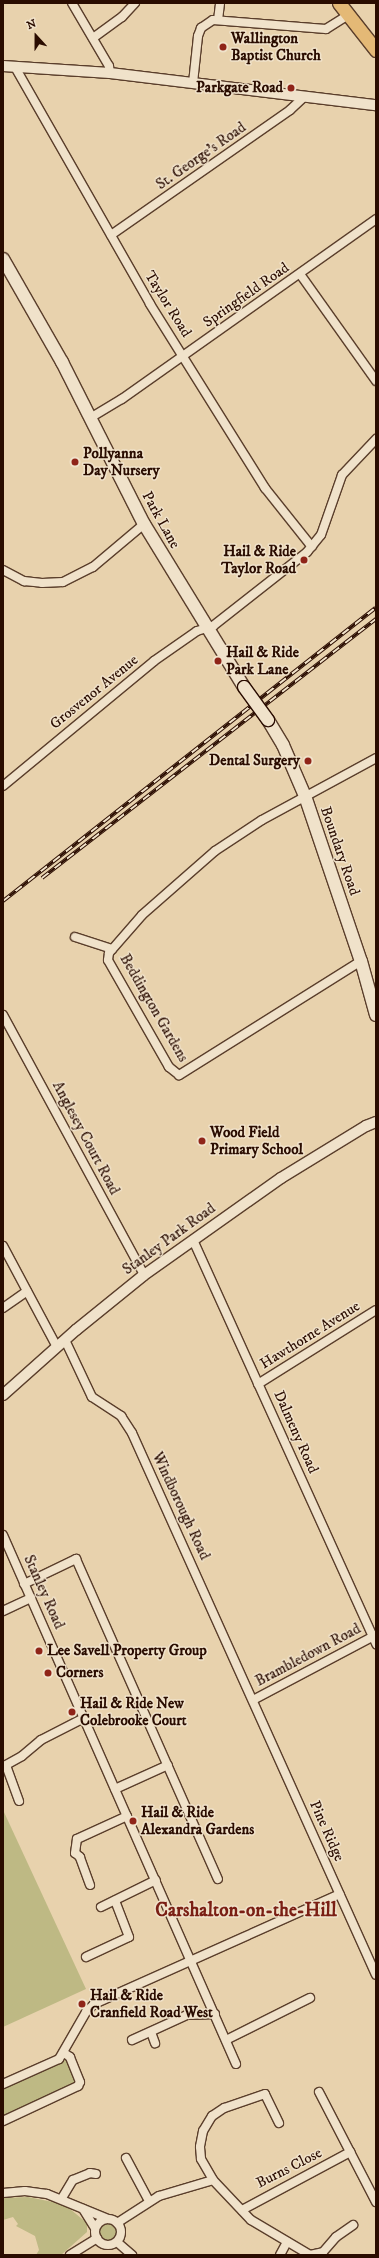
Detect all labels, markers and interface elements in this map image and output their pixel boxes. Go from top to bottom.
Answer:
north arrow [16,16,56,56]
text: N [25,17,38,33]
place label: Wallington Baptist Church [231,29,321,64]
marker: Wallington Baptist Church [218,42,228,52]
place label: Parkgate Road [196,79,283,97]
marker: Parkgate Road [286,83,296,93]
street label: St. George's Road [153,118,249,194]
street label: Springfield Road [200,259,292,331]
street label: Taylor Road [141,268,195,340]
place label: Pollyanna Day Nursery [83,444,160,479]
marker: Pollyanna Day Nursery [70,457,80,467]
street label: Park Lane [138,488,184,552]
place label: Hail & Ride Taylor Road [221,542,296,577]
marker: Hail & Ride Taylor Road [299,555,309,565]
place label: Hail & Ride Park Lane [226,643,299,678]
street label: Grosvenor Avenue [46,651,142,733]
marker: Hail & Ride Park Lane [213,656,223,666]
place label: Dental Surgery [209,752,300,770]
marker: Dental Surgery [303,756,313,766]
street label: Boundary Road [316,804,364,898]
street label: Beddington Gardens [116,951,192,1065]
street label: Anglesey Court Road [48,1078,124,1198]
place label: Wood Field Primary School [210,1123,303,1158]
marker: Wood Field Primary School [197,1136,207,1146]
street label: Stanley Park Road [119,1199,219,1279]
street label: Hawthorne Avenue [257,1297,363,1373]
street label: Dalmeny Road [270,1388,322,1476]
street label: Windborough Road [148,1449,214,1563]
street label: Stanley Road [20,1552,68,1632]
street label: Brambledown Road [252,1620,364,1690]
place label: Lee Savell Property Group [47,1642,207,1660]
marker: Lee Savell Property Group [34,1646,44,1656]
place label: Corners [56,1664,103,1682]
marker: Corners [43,1668,53,1678]
place label: Hail & Ride New Colebrooke Court [80,1694,187,1729]
marker: Hail & Ride New Colebrooke Court [67,1707,77,1717]
street label: Pine Ridge [306,1798,348,1864]
place label: Hail & Ride Alexandra Gardens [141,1803,254,1838]
marker: Hail & Ride Alexandra Gardens [128,1816,138,1826]
district label: Carshalton-on-the-Hill [155,1900,337,1922]
place label: Hail & Ride Cranfield Road West [90,1986,213,2021]
marker: Hail & Ride Cranfield Road West [77,1999,87,2009]
street label: Burns Close [253,2144,325,2192]

